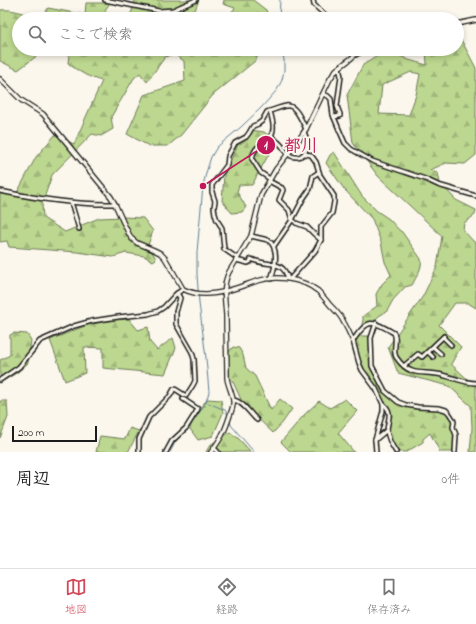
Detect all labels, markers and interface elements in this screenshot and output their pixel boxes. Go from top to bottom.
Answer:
search box [12,12,464,56]
icon: search [26,23,48,45]
text: ここで検索 [58,24,133,46]
callout: 都川 [256,131,326,160]
text: 都川 [284,134,318,159]
text: 1 [264,137,268,155]
scale bar [12,424,97,443]
text: 200 m [18,425,44,441]
text: 周辺 [16,467,50,492]
text: 0件 [441,470,460,489]
tab: 地図 [65,576,87,618]
tab: 経路 [216,576,238,618]
tab: 保存済み [367,576,411,618]

